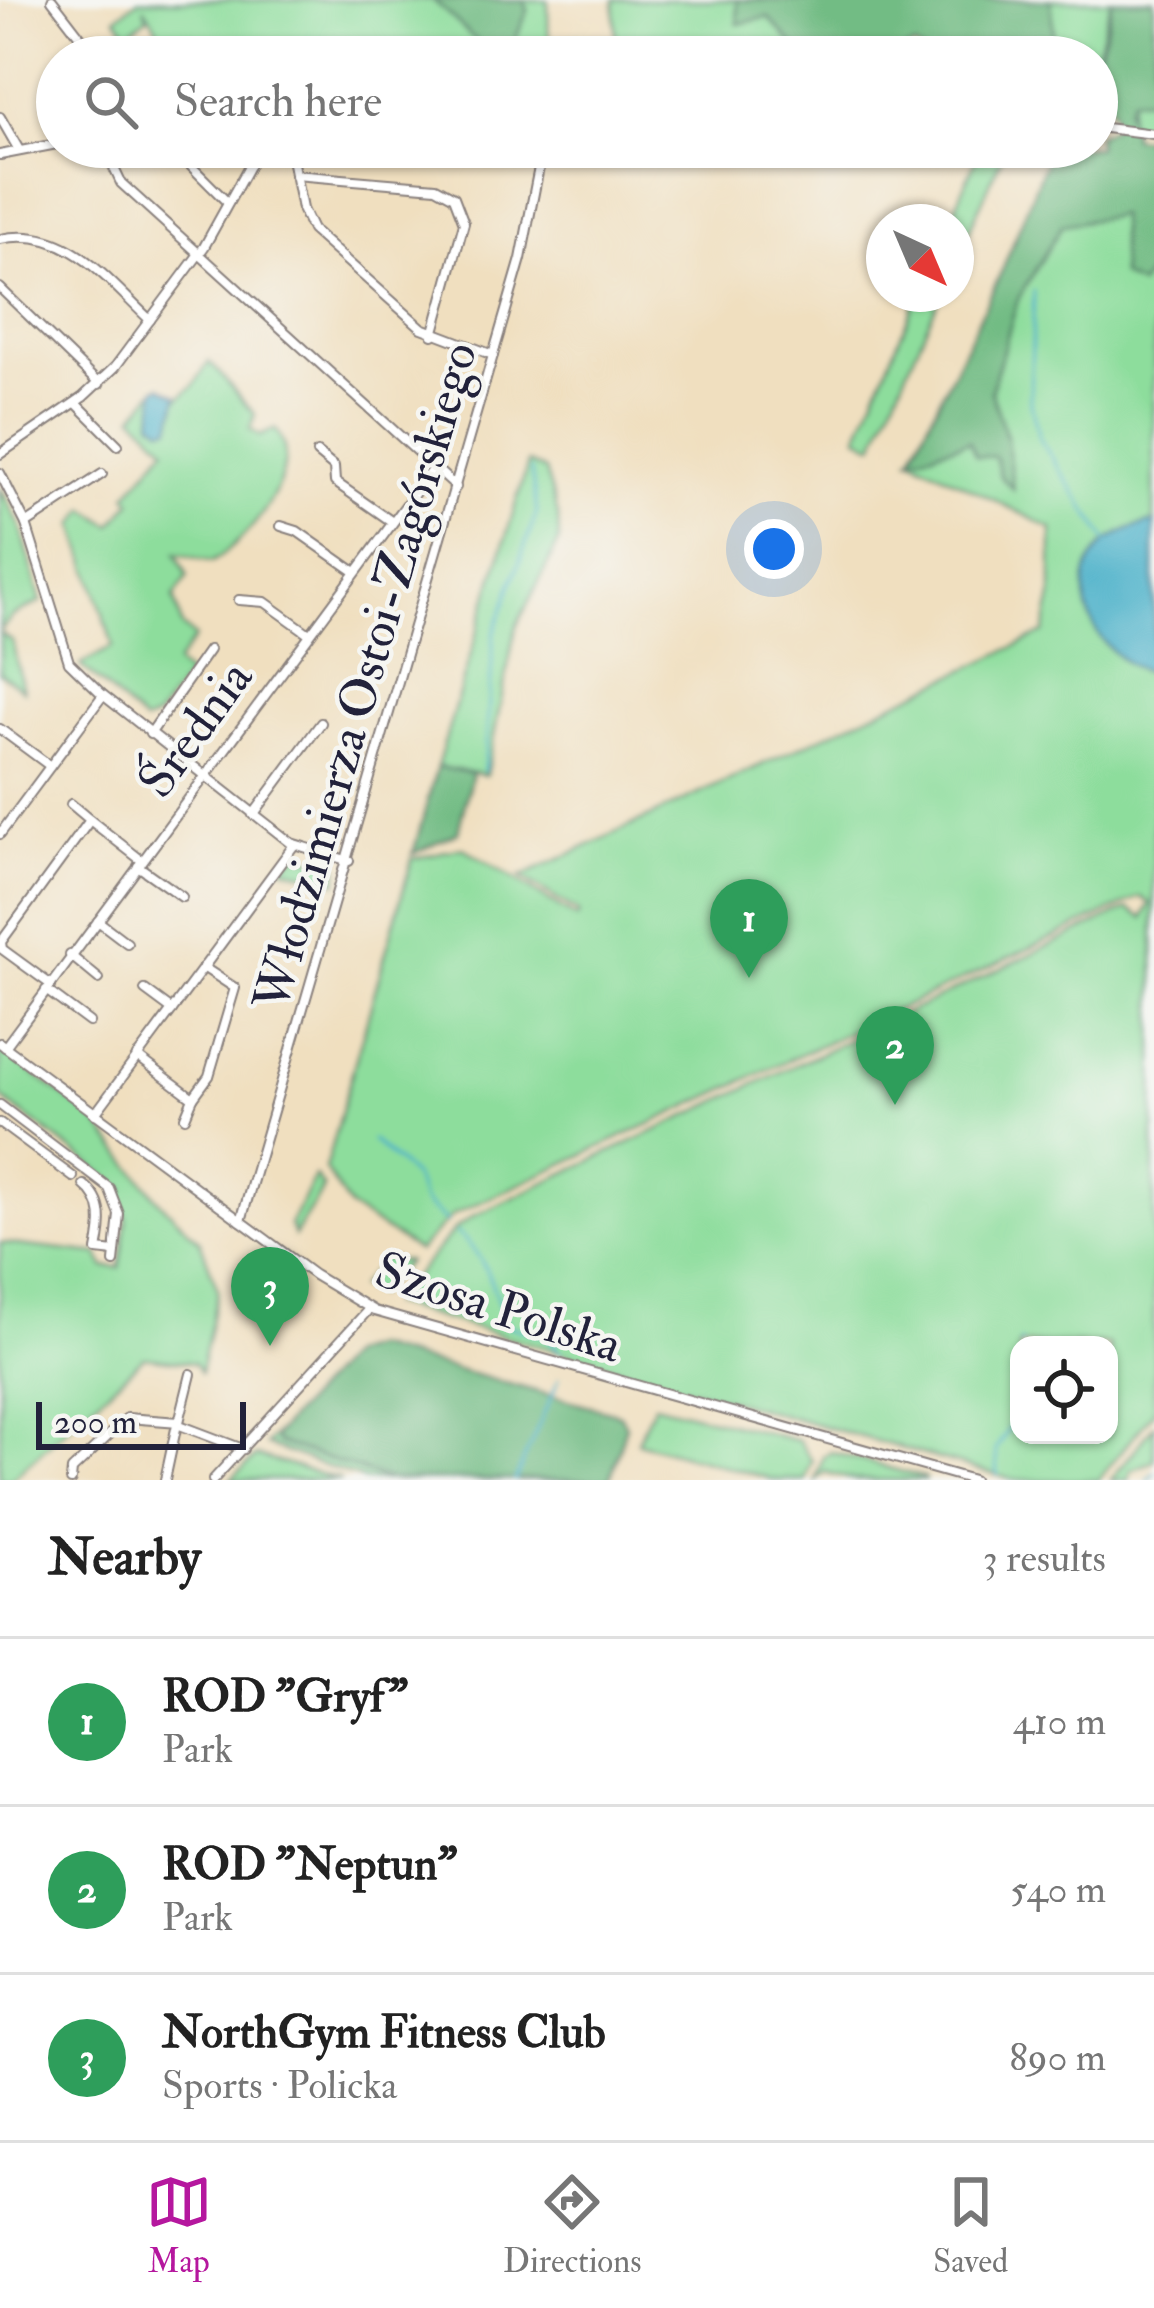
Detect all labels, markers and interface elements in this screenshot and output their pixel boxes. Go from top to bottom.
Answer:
search box [36,36,1118,168]
icon: search [78,69,144,135]
text: Search here [174,74,382,130]
north arrow [866,204,974,312]
street label: Włodzimierza Ostoi-Zagórskiego [239,335,492,1019]
your location [744,519,804,579]
street label: Średnia [124,647,267,810]
pin: 1 [710,879,788,978]
pin: 2 [856,1006,934,1105]
street label: Szosa Polska [367,1238,630,1378]
pin: 3 [231,1247,309,1346]
map controls [1010,1336,1118,1444]
button: locate [1010,1336,1118,1444]
scale bar [36,1396,246,1449]
text: 200 m [54,1402,137,1443]
text: Nearby [48,1526,201,1590]
text: 3 results [983,1534,1106,1583]
text: ROD "Gryf" [162,1669,408,1725]
text: 1 [80,1697,94,1746]
text: 410 m [1013,1697,1106,1746]
text: Park [162,1725,233,1774]
text: ROD "Neptun" [162,1837,457,1893]
text: 2 [77,1865,97,1914]
text: 540 m [1010,1865,1106,1914]
text: Park [162,1893,233,1942]
text: NorthGym Fitness Club [162,2005,606,2061]
text: 3 [80,2033,94,2082]
text: 890 m [1009,2033,1106,2082]
text: Sports · Policka [162,2061,397,2110]
tab: Map [146,2169,212,2282]
tab: Directions [503,2169,642,2282]
tab: Saved [933,2169,1008,2282]

